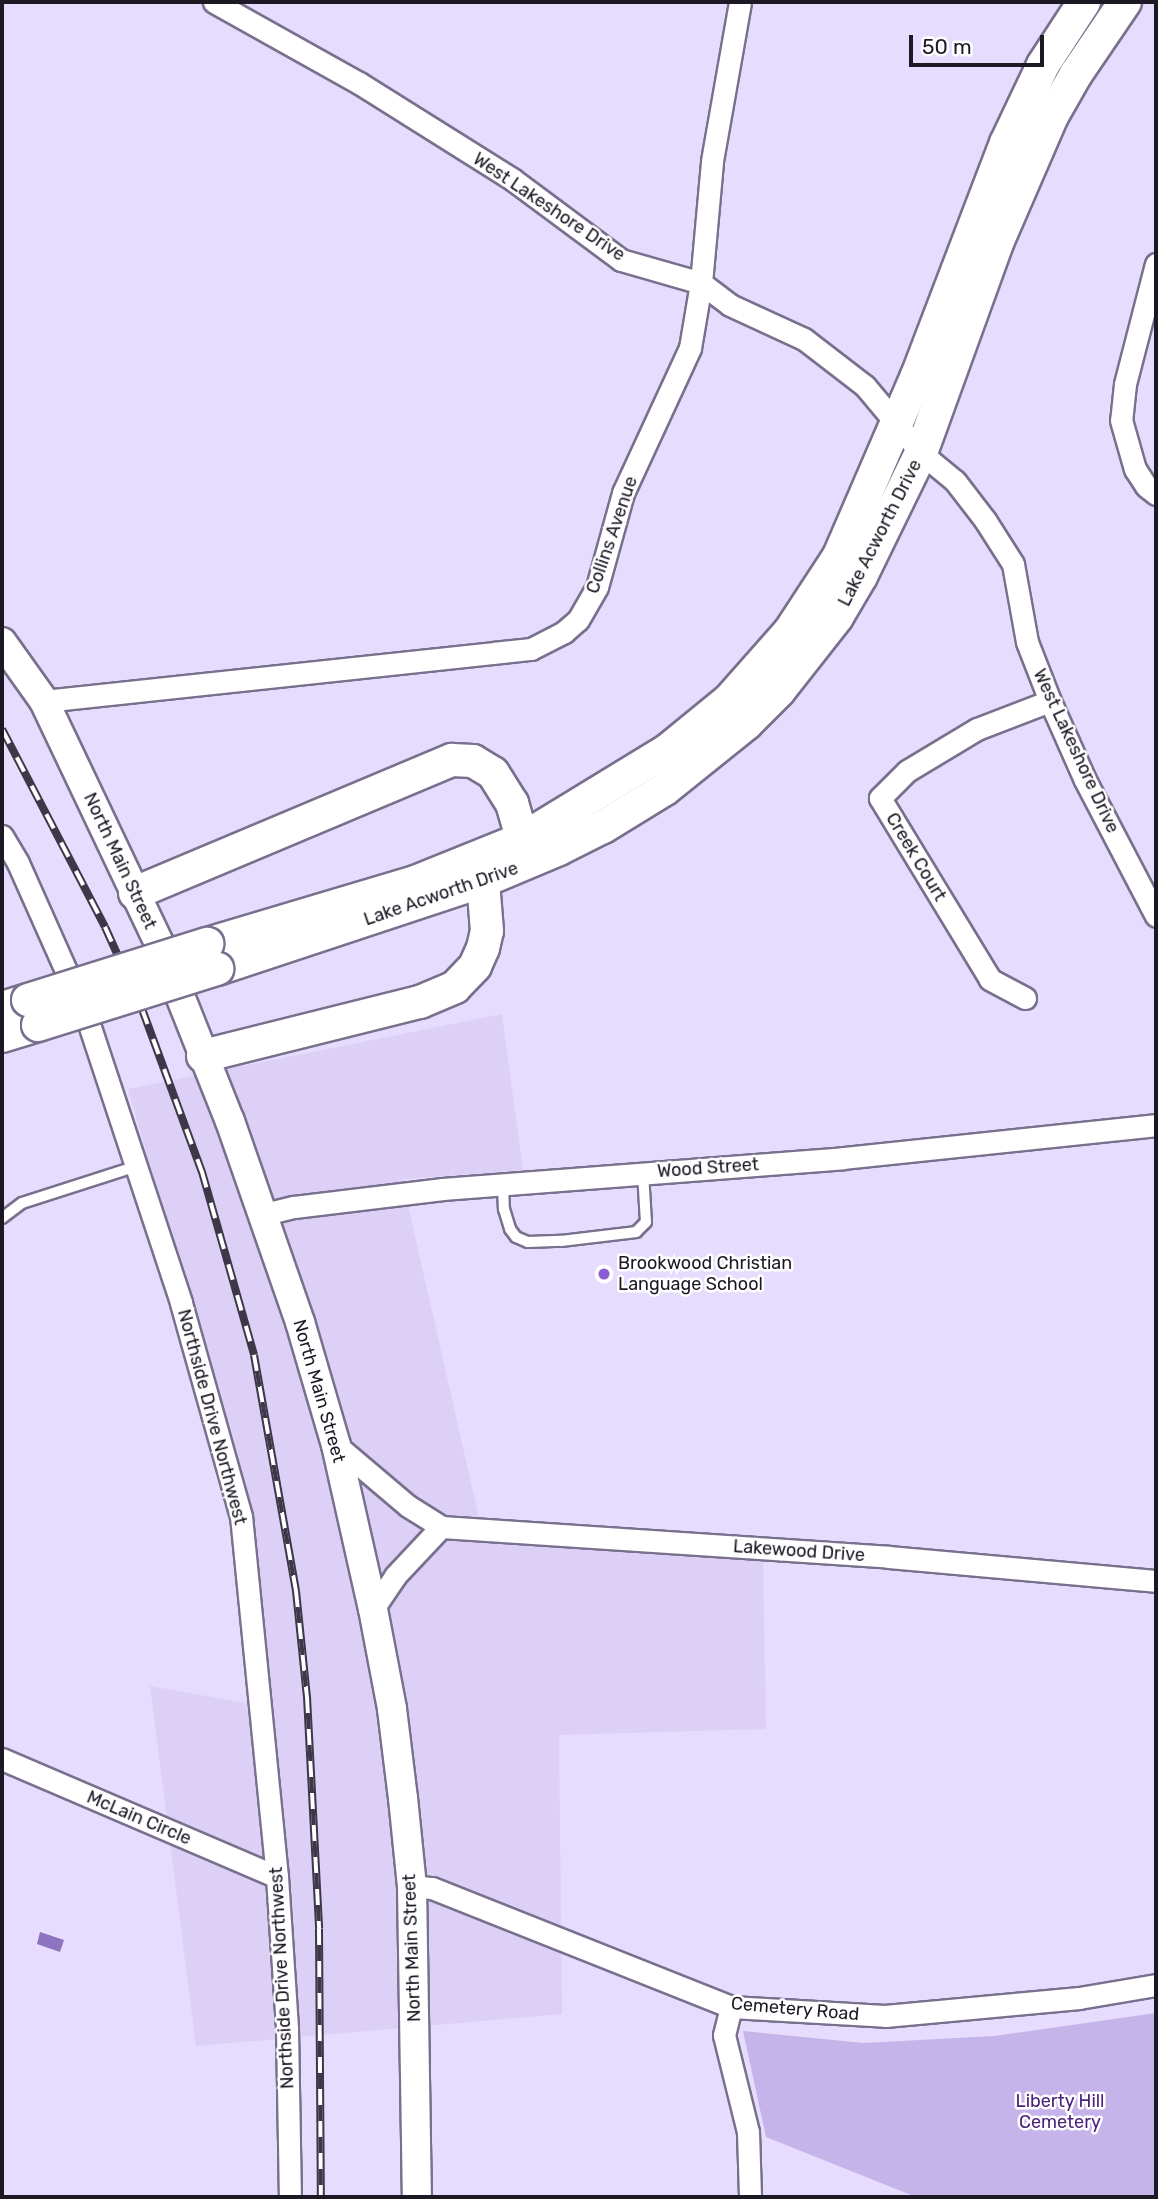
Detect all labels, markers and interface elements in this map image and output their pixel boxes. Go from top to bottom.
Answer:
scale bar [913,21,1048,65]
text: 50 m [922,34,972,59]
street label: West Lakeshore Drive [469,148,629,266]
street label: Lake Acworth Drive [834,456,926,610]
street label: Collins Avenue [582,473,642,597]
street label: West Lakeshore Drive [1028,665,1124,837]
street label: North Main Street [79,789,161,933]
street label: Creek Court [881,809,951,905]
street label: Lake Acworth Drive [361,857,521,931]
street label: Wood Street [656,1154,760,1182]
place label: Brookwood Christian Language School [618,1253,792,1296]
marker: Brookwood Christian Language School [596,1266,612,1282]
street label: Northside Drive Northwest [173,1307,251,1527]
street label: North Main Street [288,1317,350,1465]
street label: Lakewood Drive [732,1536,866,1566]
street label: McLain Circle [84,1786,194,1850]
street label: Northside Drive Northwest [265,1867,299,2089]
street label: North Main Street [399,1874,425,2022]
street label: Cemetery Road [730,1993,860,2025]
park label: Liberty Hill Cemetery [1015,2091,1105,2134]

